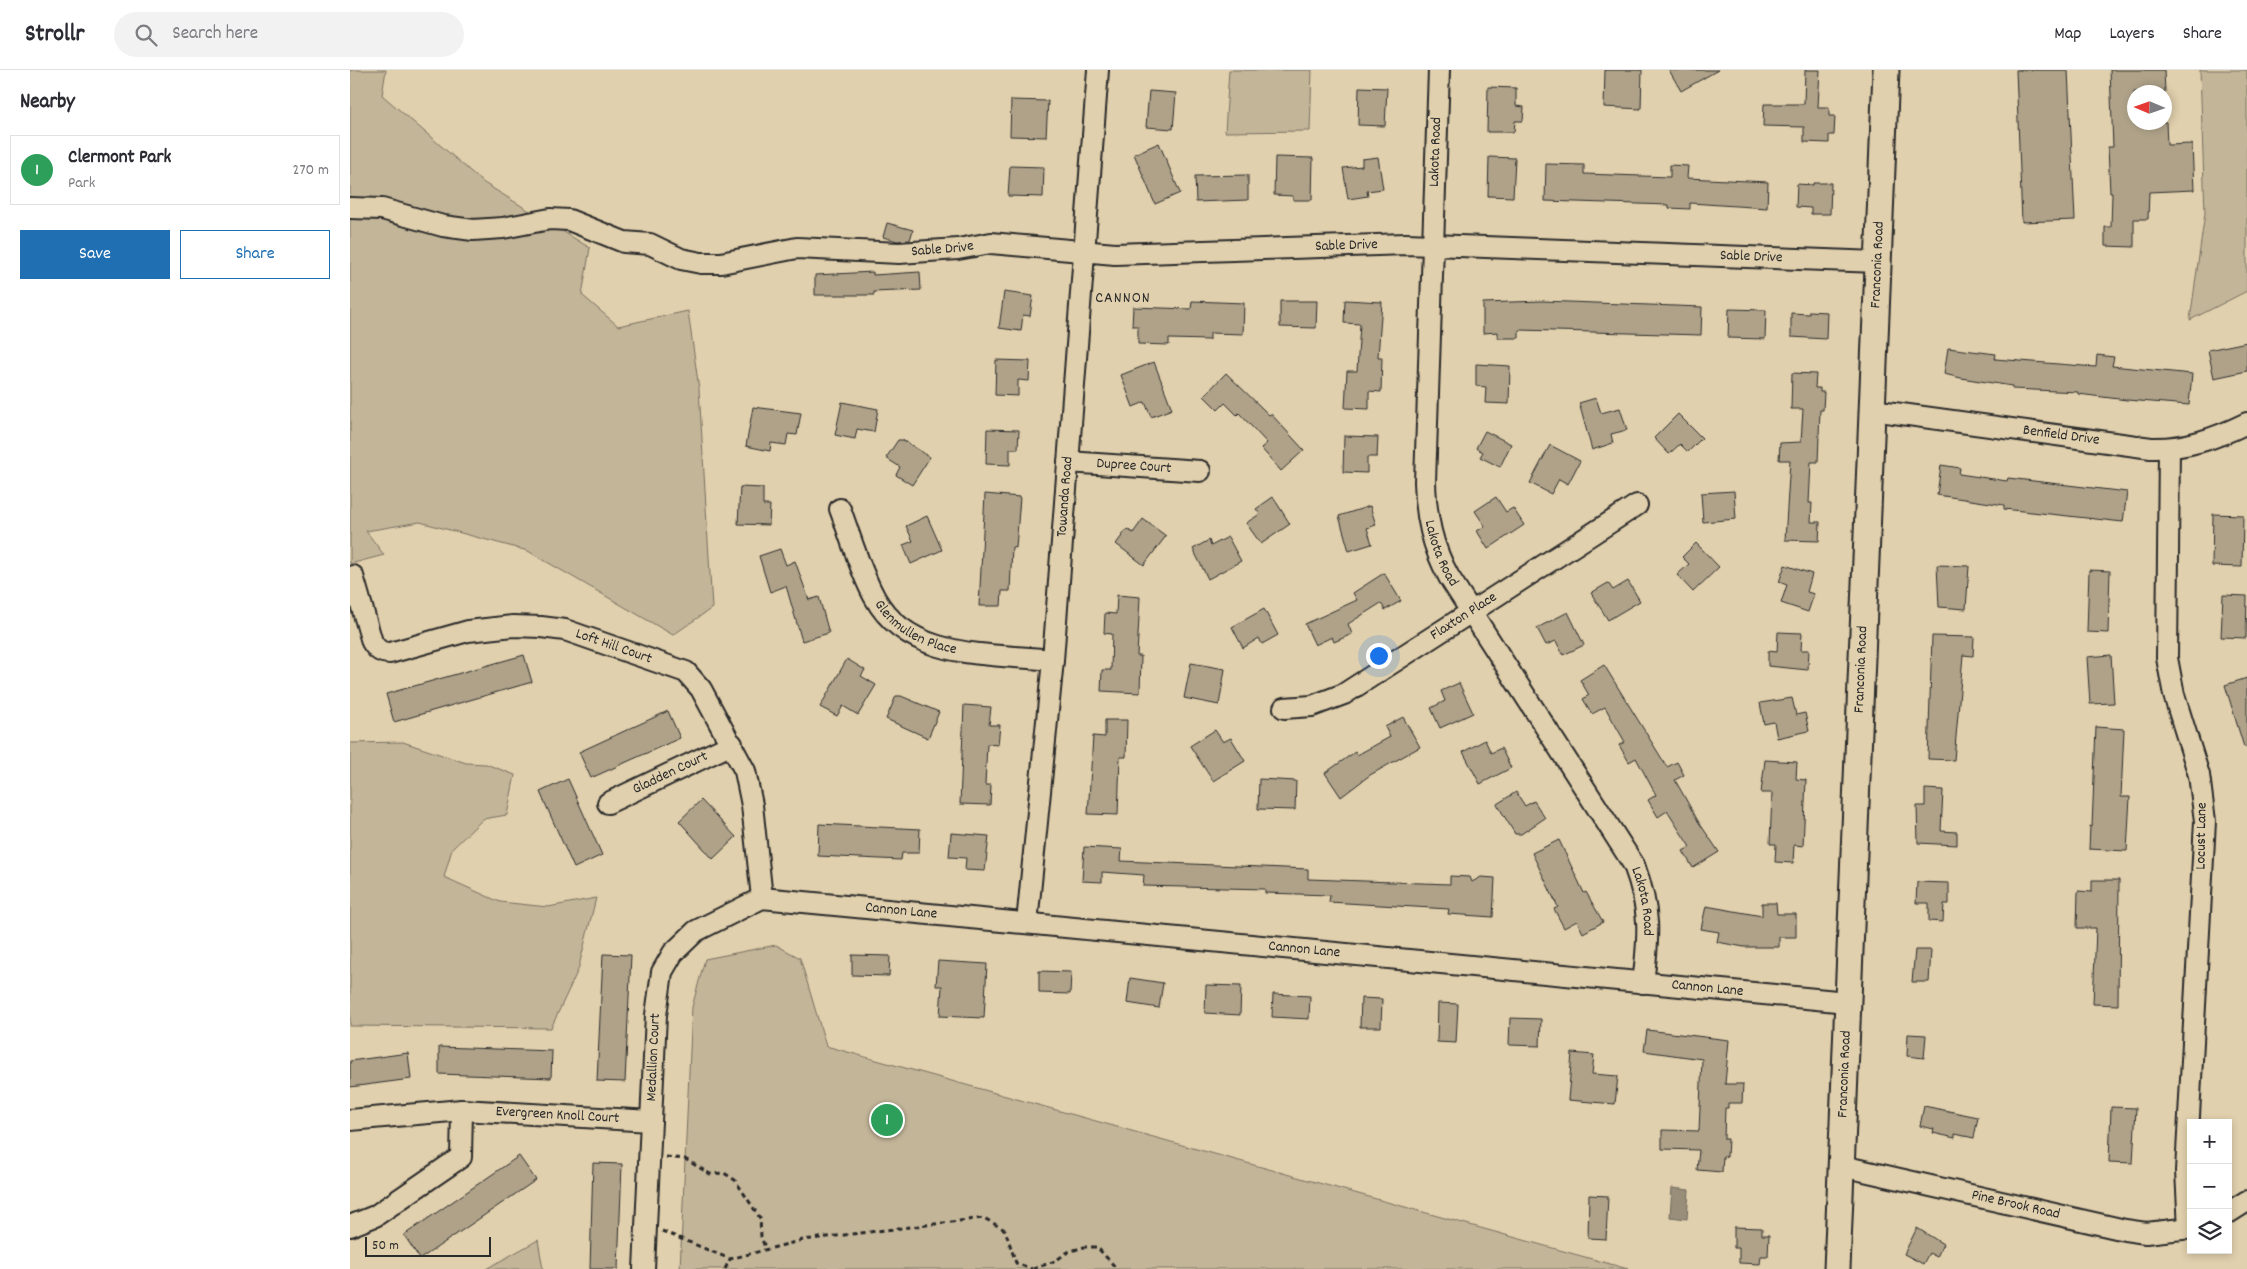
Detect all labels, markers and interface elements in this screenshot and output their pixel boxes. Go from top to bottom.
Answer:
search box [114,12,464,57]
text: Strollr [25,18,84,52]
icon: search [132,21,160,49]
text: Search here [172,21,258,48]
text: Map [2054,22,2081,47]
text: Layers [2109,22,2155,47]
text: Share [2183,22,2222,47]
north arrow [2127,85,2172,130]
text: Nearby [20,88,75,118]
street label: Lakota Road [1424,117,1448,187]
text: Clermont Park [68,145,171,172]
text: 1 [35,159,39,182]
text: 270 m [293,159,329,182]
text: Park [68,172,95,195]
street label: Franconia Road [1865,221,1891,309]
button: Save [20,230,170,279]
button: Share [180,230,330,279]
street label: Sable Drive [1315,234,1379,258]
street label: Sable Drive [911,235,976,263]
street label: Sable Drive [1719,245,1783,269]
district label: CANNON [1095,287,1151,310]
street label: Benfield Drive [2022,420,2101,452]
street label: Dupree Court [1096,453,1172,480]
street label: Towanda Road [1051,456,1079,538]
street label: Lakota Road [1418,518,1464,591]
street label: Flaxton Place [1426,587,1502,646]
street label: Glenmullen Place [868,596,959,661]
street label: Loft Hill Court [572,623,655,671]
street label: Franconia Road [1849,625,1874,714]
your location [1366,643,1392,669]
street label: Gladden Court [629,746,712,801]
street label: Locust Lane [2190,802,2214,870]
street label: Lakota Road [1625,864,1658,936]
street label: Cannon Lane [864,897,938,926]
street label: Cannon Lane [1267,936,1342,964]
street label: Cannon Lane [1670,974,1745,1003]
street label: Medallion Court [641,1012,667,1102]
street label: Franconia Road [1832,1030,1858,1118]
street label: Evergreen Knoll Court [495,1101,620,1130]
pin: 1 [871,1101,903,1139]
map controls [2187,1119,2232,1254]
button: + [2187,1119,2232,1164]
button: − [2187,1164,2232,1209]
street label: Pine Brook Road [1969,1185,2062,1226]
button: layers [2187,1209,2232,1254]
scale bar [365,1234,491,1257]
text: 50 m [372,1236,399,1256]

